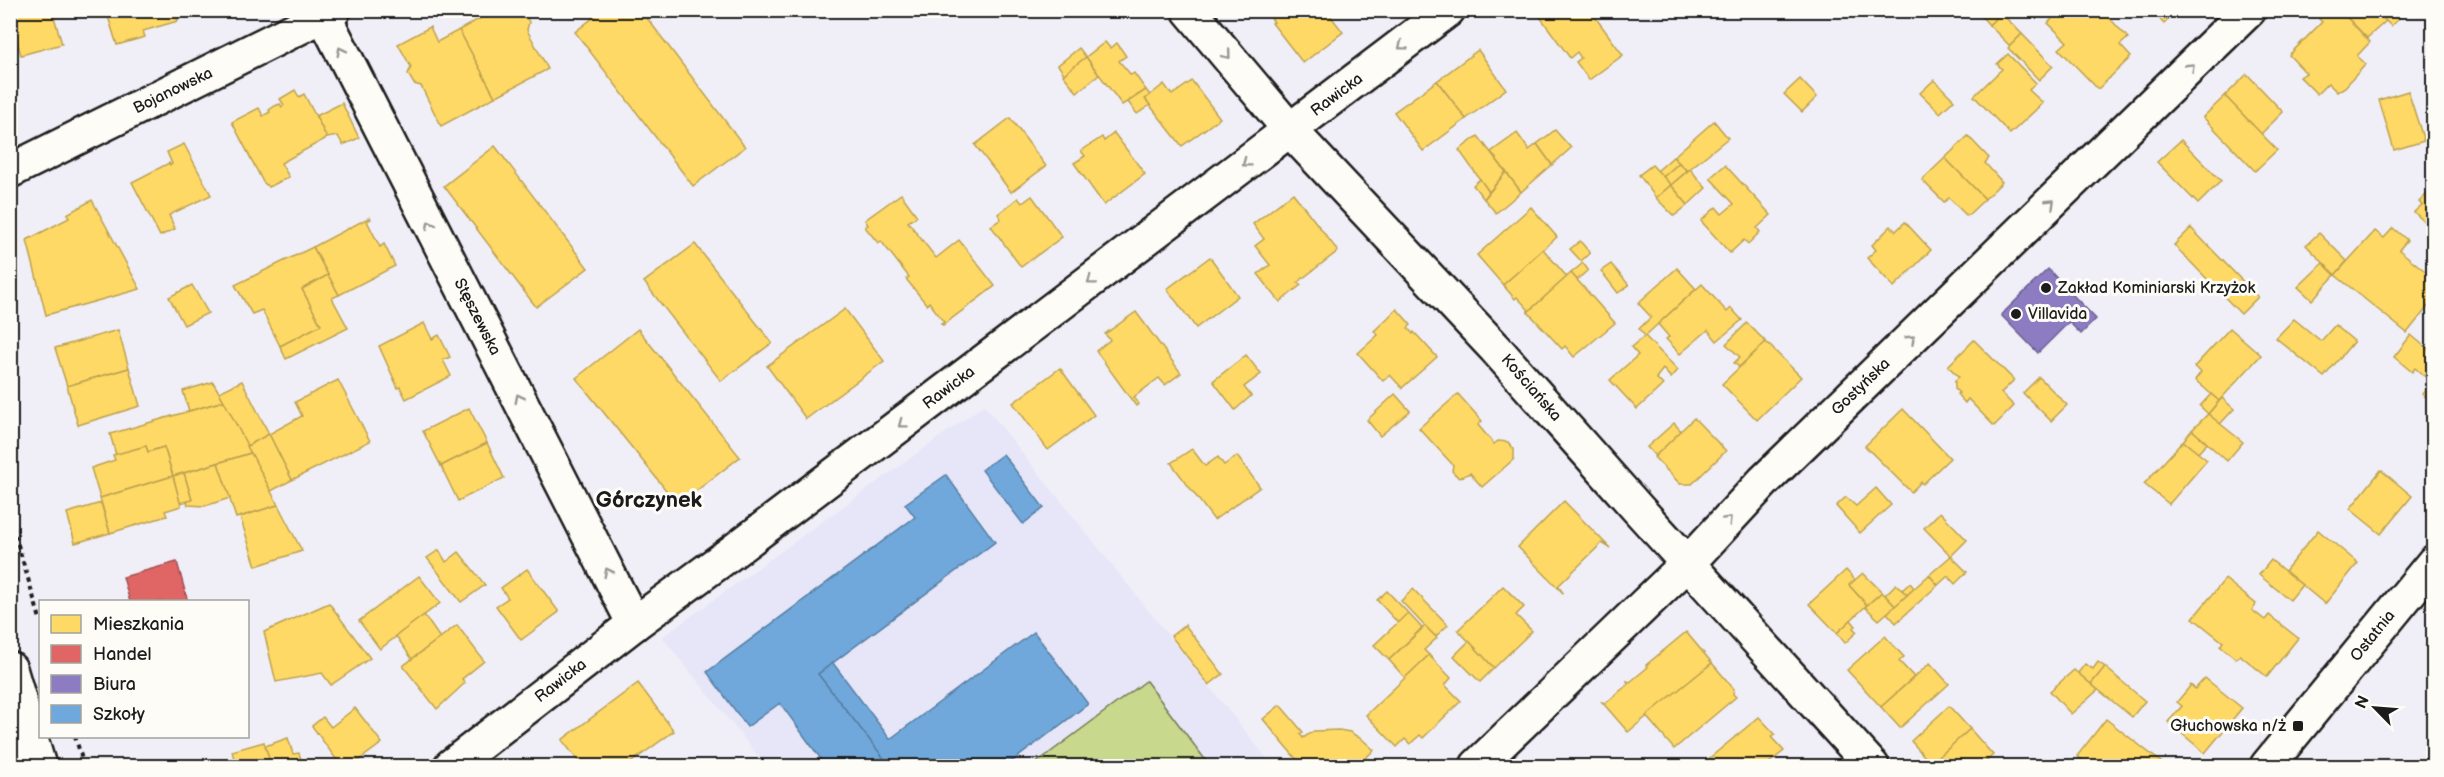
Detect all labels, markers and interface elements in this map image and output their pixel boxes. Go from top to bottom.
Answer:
one-way arrow [1397,38,1408,49]
one-way arrow [336,47,348,58]
one-way arrow [1220,48,1231,59]
one-way arrow [2183,63,2194,74]
street label: Bojanowska [130,64,216,118]
street label: Rawicka [1307,69,1367,121]
one-way arrow [1242,156,1253,167]
one-way arrow [2043,199,2054,210]
one-way arrow [425,220,437,231]
one-way arrow [1086,274,1097,285]
street label: Stęszewska [450,275,504,359]
place label: Zakład Kominiarski Krzyżok [2057,279,2256,298]
marker: Zakład Kominiarski Krzyżok [2039,281,2053,295]
place label: Villavida [2028,305,2087,324]
marker: Villavida [2009,307,2023,321]
one-way arrow [1904,335,1915,346]
street label: Kościańska [1497,351,1565,425]
street label: Gostyńska [1828,354,1894,420]
street label: Rawicka [919,362,979,414]
one-way arrow [514,394,526,405]
one-way arrow [897,417,908,428]
district label: Górczynek [596,487,703,514]
one-way arrow [1721,516,1732,527]
one-way arrow [603,567,615,578]
legend [39,600,249,738]
street label: Ostatnia [2347,607,2399,665]
text: Mieszkania [93,614,184,635]
text: Handel [93,644,152,665]
street label: Rawicka [531,655,591,707]
text: Biura [93,674,136,695]
north arrow [2345,678,2405,738]
text: N [2352,693,2374,712]
text: Szkoły [93,704,146,725]
place label: Głuchowska n/ż [2170,717,2286,736]
marker: Głuchowska n/ż [2291,719,2305,733]

